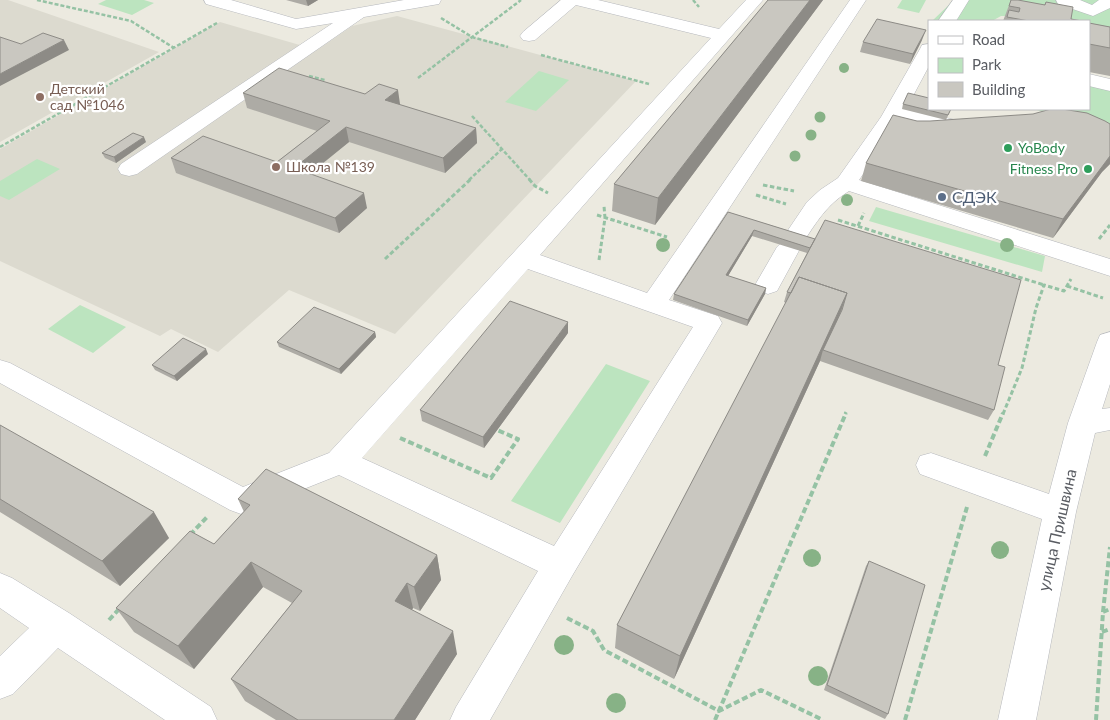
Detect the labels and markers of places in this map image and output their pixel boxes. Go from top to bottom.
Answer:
place label: Детский сад №1046 [50,80,125,113]
marker: Детский сад №1046 [34,91,46,103]
place label: YoBody [1018,139,1066,156]
marker: YoBody [1002,142,1014,154]
place label: Школа №139 [286,158,375,175]
place label: Fitness Pro [1010,160,1078,177]
marker: Школа №139 [270,161,282,173]
marker: Fitness Pro [1082,163,1094,175]
place label: СДЭК [952,187,997,206]
marker: СДЭК [936,191,948,203]

